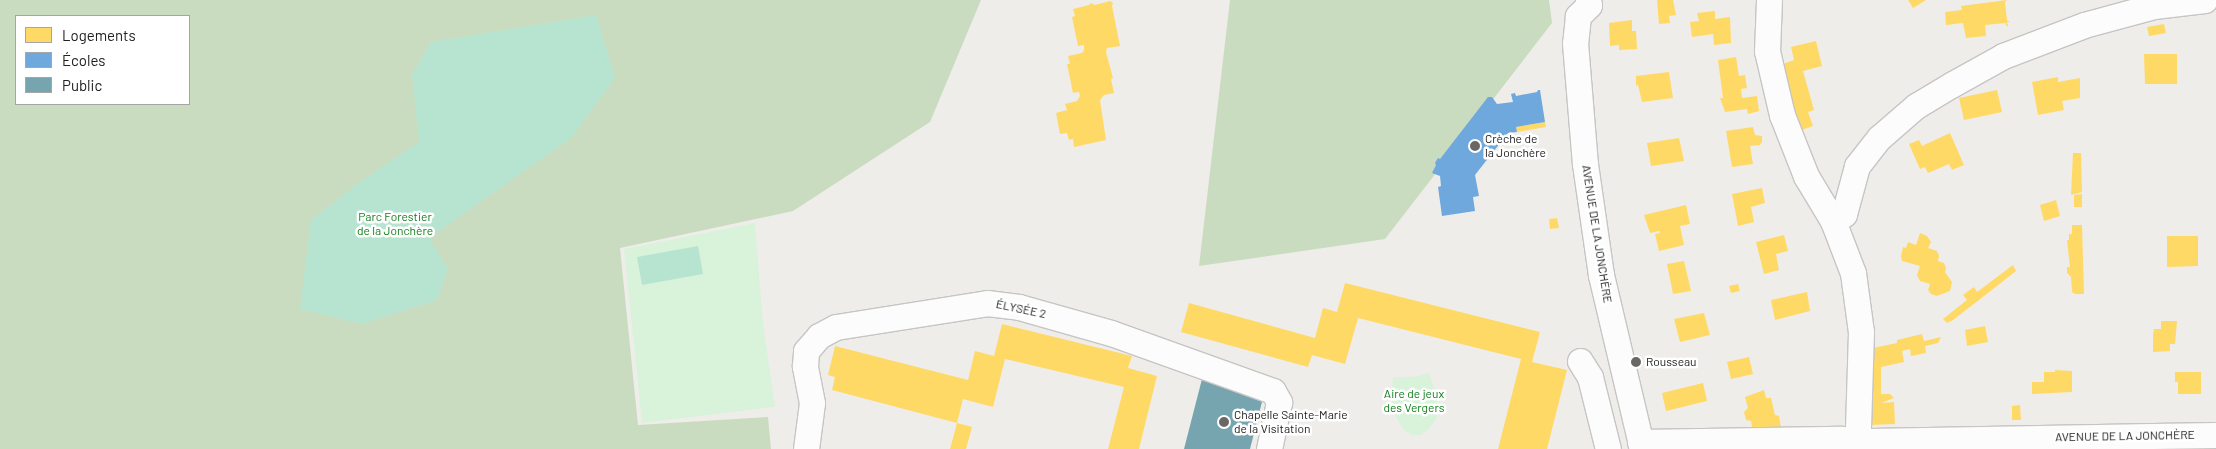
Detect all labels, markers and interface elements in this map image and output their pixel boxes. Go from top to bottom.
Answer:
legend [15,15,190,105]
text: Logements [62,26,136,44]
text: Écoles [62,51,106,69]
text: Public [62,76,102,94]
place label: Crèche de la Jonchère [1485,132,1546,160]
marker: Crèche de la Jonchère [1469,140,1481,152]
street label: AVENUE DE LA JONCHÈRE [1579,164,1615,304]
park label: Parc Forestier de la Jonchère [357,210,433,238]
street label: ÉLYSÉE 2 [995,297,1047,321]
place label: Rousseau [1646,355,1697,369]
marker: Rousseau [1630,356,1642,368]
park label: Aire de jeux des Vergers [1383,387,1445,415]
place label: Chapelle Sainte-Marie de la Visitation [1234,408,1348,436]
marker: Chapelle Sainte-Marie de la Visitation [1218,416,1230,428]
street label: AVENUE DE LA JONCHÈRE [2055,428,2195,444]

